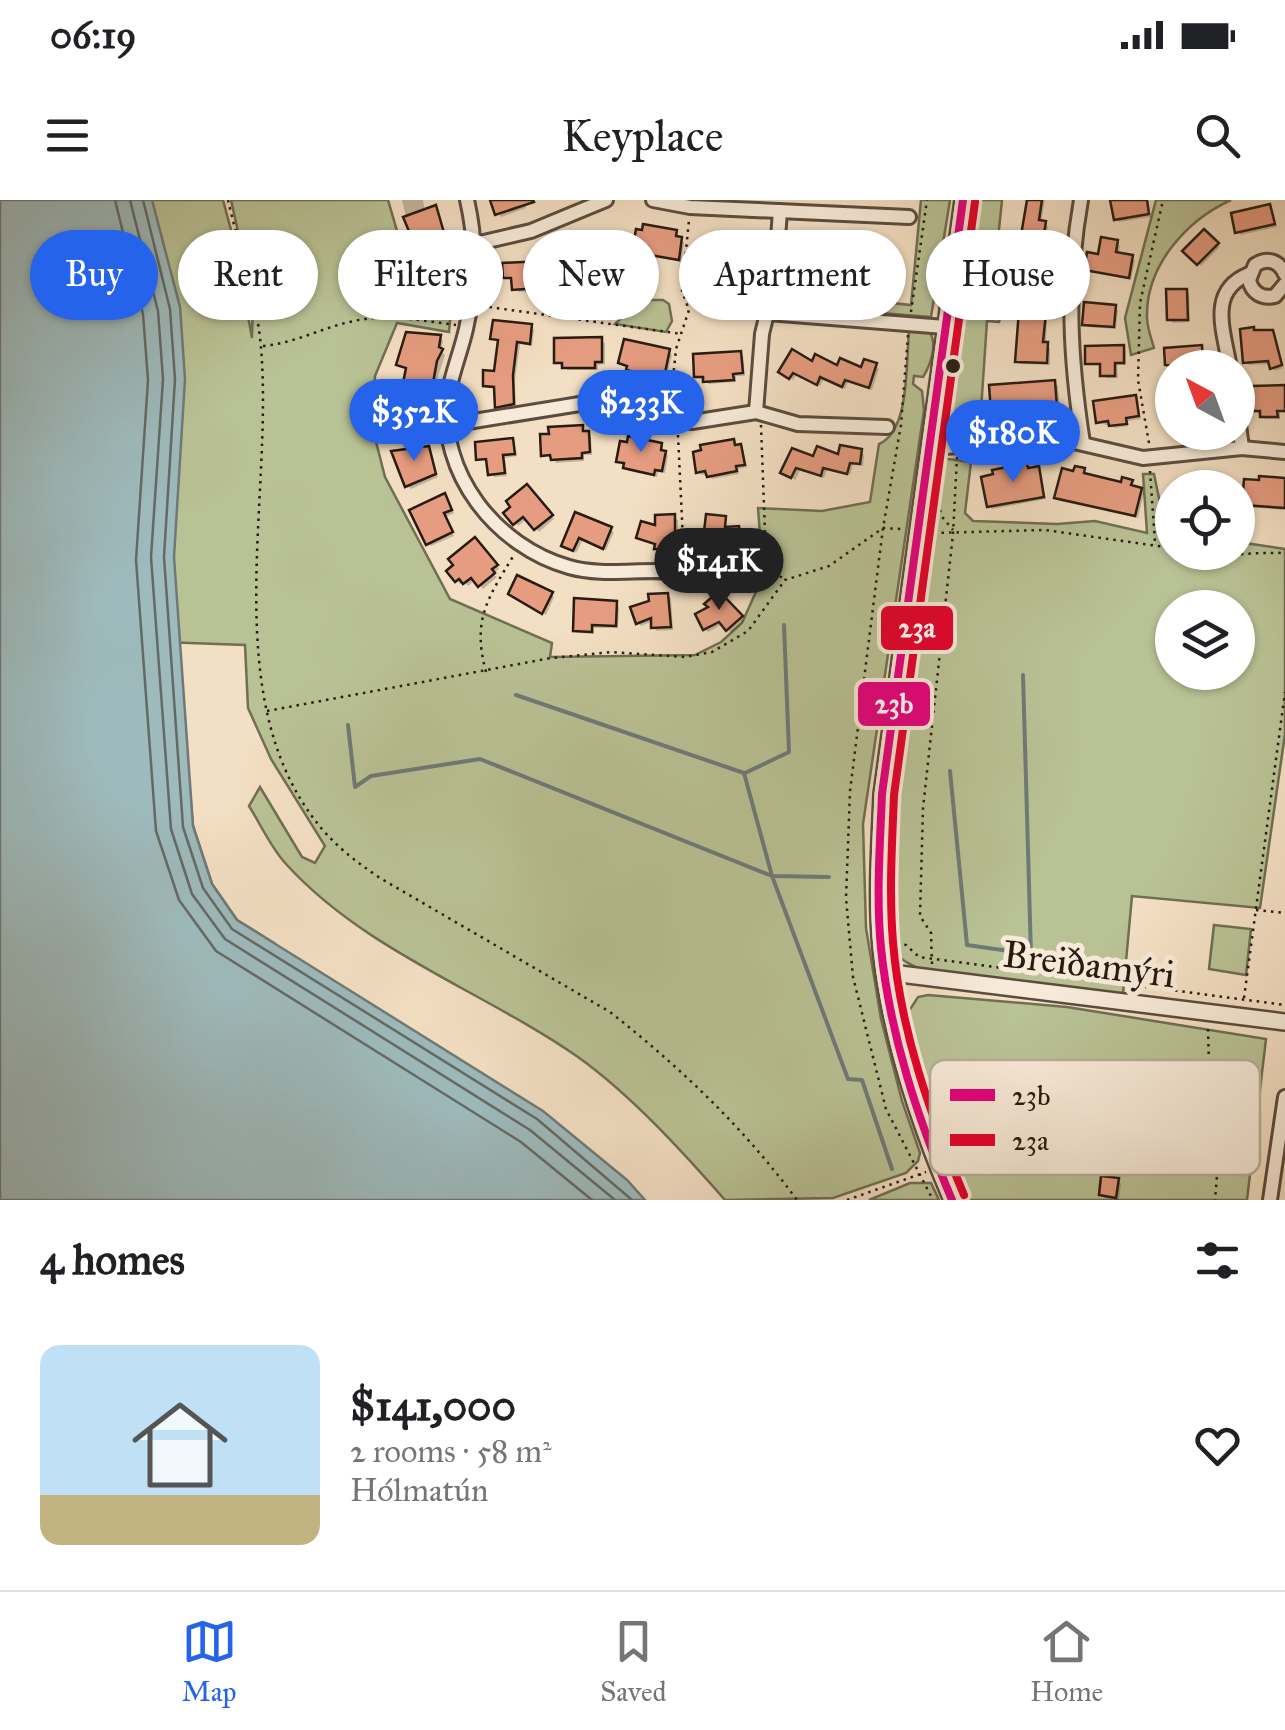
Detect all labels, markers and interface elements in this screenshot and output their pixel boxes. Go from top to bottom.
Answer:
text: 06:19 [50,12,136,58]
icon: menu [40,108,95,163]
text: Keyplace [561,108,724,163]
icon: search [1190,108,1245,163]
chip: Buy [30,230,158,320]
chip: Rent [178,230,318,320]
chip: Filters [338,230,503,320]
chip: New [523,230,659,320]
chip: Apartment [679,230,906,320]
chip: House [926,230,1090,320]
north arrow [1155,350,1255,450]
map controls [1155,350,1255,690]
unlabelled marker [943,356,963,376]
pin: $233K [571,370,711,455]
pin: $352K [344,379,484,464]
text: $233K [599,383,683,422]
text: $352K [371,392,457,431]
pin: $180K [943,400,1083,485]
text: $180K [968,413,1058,452]
button: locate [1155,470,1255,570]
pin: $141K [649,528,789,613]
text: $141K [676,541,762,580]
button: layers [1155,590,1255,690]
line badge: 23a [879,604,955,652]
text: 23a [899,610,937,645]
line badge: 23b [856,680,932,728]
text: 23b [875,686,914,721]
street label: Breiðamýri [1000,931,1178,997]
legend [930,1060,1260,1175]
text: 23b [1012,1078,1051,1113]
text: 23a [1012,1123,1049,1158]
icon: filters [1190,1233,1245,1288]
text: 4 homes [40,1234,185,1286]
text: $141,000 [350,1380,516,1432]
icon: home [120,1385,240,1505]
icon: heart [1190,1418,1245,1473]
text: 2 rooms · 58 m² [350,1432,551,1471]
text: Hólmatún [350,1471,488,1510]
tab: Map [182,1614,237,1709]
tab: Saved [600,1614,667,1709]
tab: Home [1030,1614,1103,1709]

